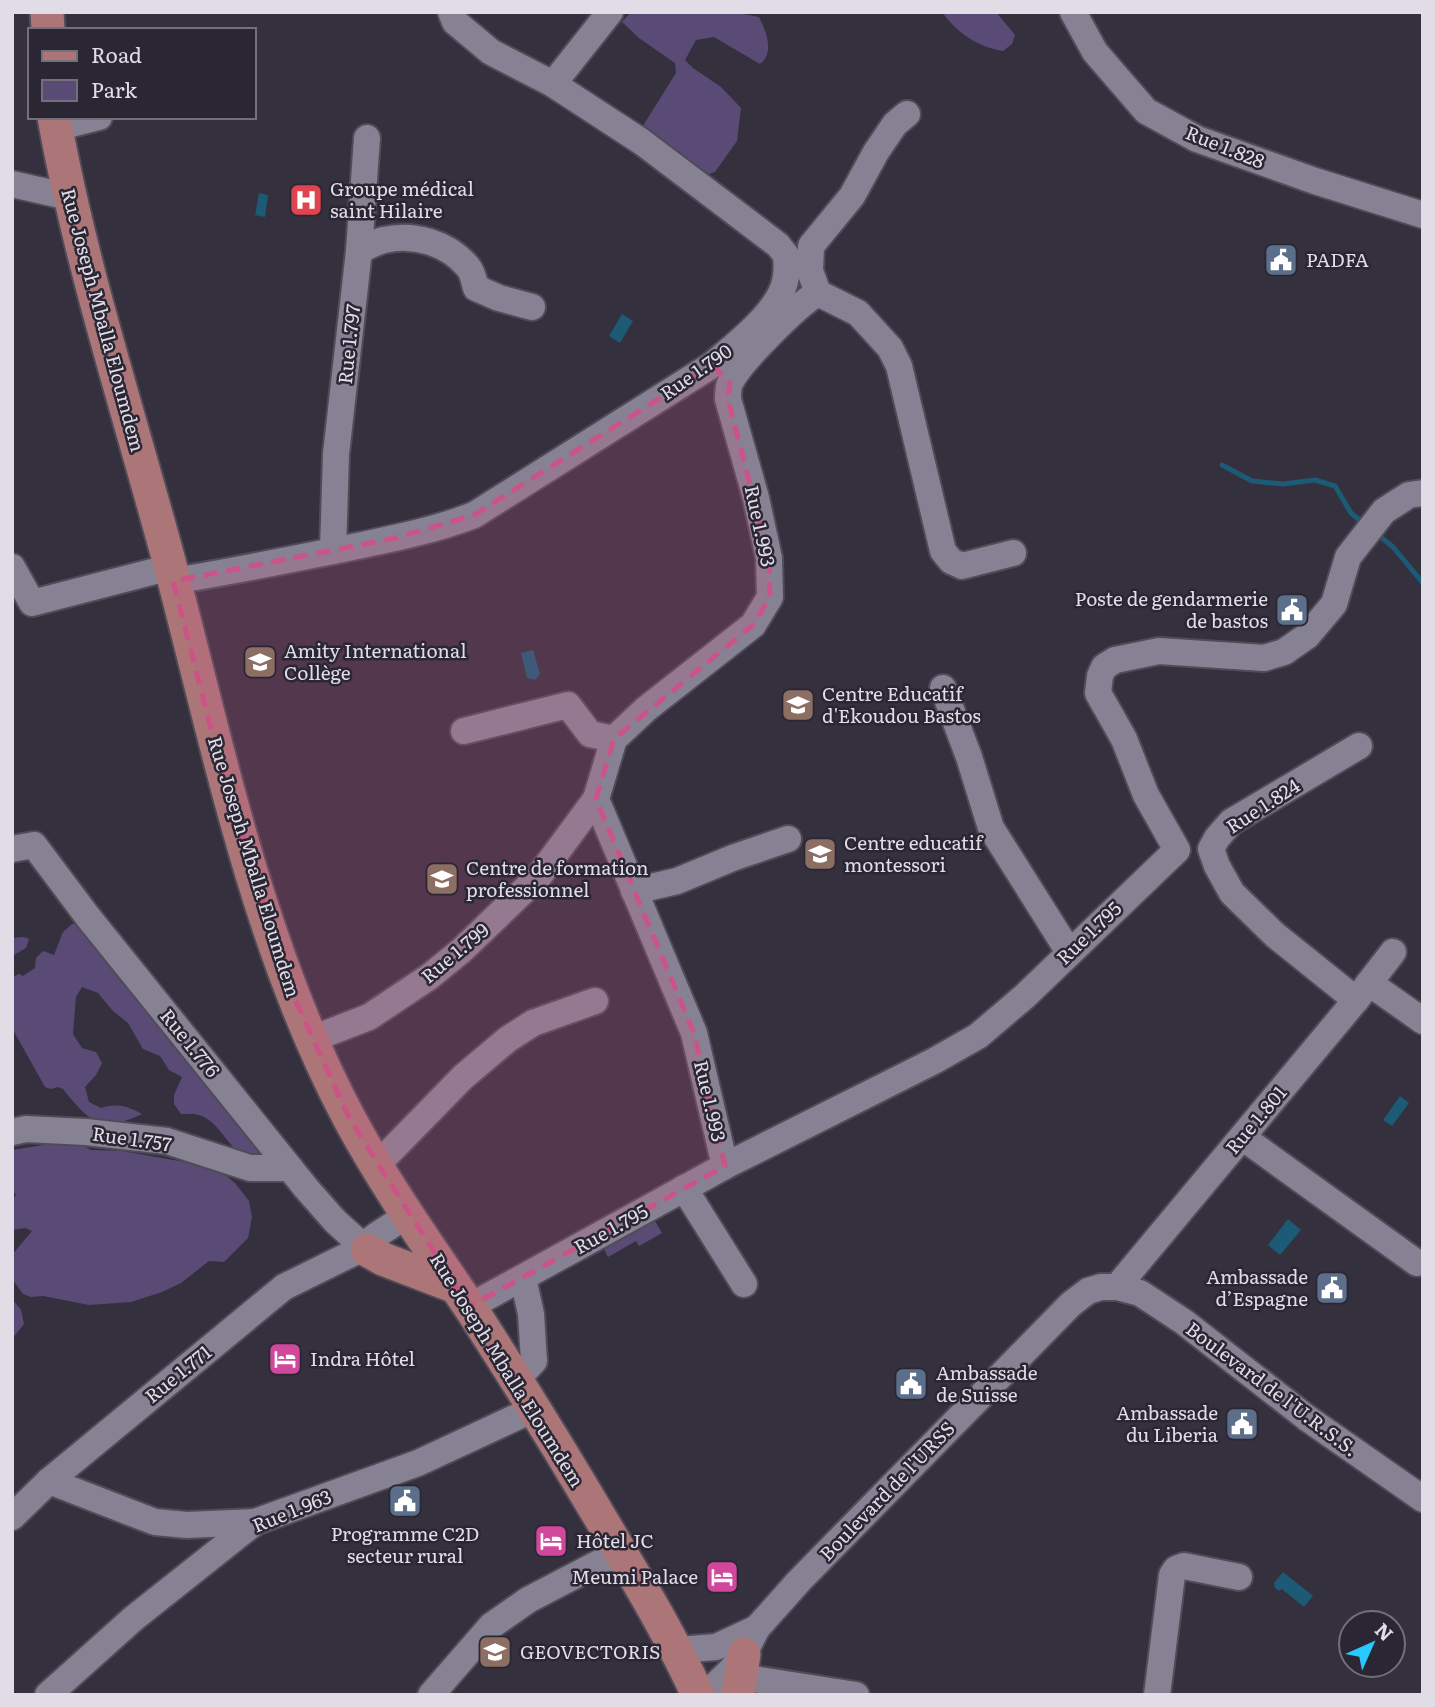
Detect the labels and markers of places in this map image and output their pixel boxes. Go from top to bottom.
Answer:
place label: Groupe médical saint Hilaire [330,174,474,224]
hospital icon: Groupe médical saint Hilaire [287,181,325,219]
public building icon: PADFA [1262,241,1300,279]
place label: PADFA [1306,245,1369,273]
place label: Poste de gendarmerie de bastos [1075,584,1268,634]
public building icon: Poste de gendarmerie de bastos [1273,591,1311,629]
place label: Amity International Collège [284,636,467,686]
school or university icon: Amity International Collège [241,643,279,681]
place label: Centre Educatif d'Ekoudou Bastos [822,679,981,729]
school or university icon: Centre Educatif d'Ekoudou Bastos [779,686,817,724]
place label: Centre educatif montessori [844,828,984,878]
school or university icon: Centre educatif montessori [801,835,839,873]
place label: Centre de formation professionnel [466,853,649,903]
school or university icon: Centre de formation professionnel [423,860,461,898]
place label: Ambassade d’Espagne [1206,1262,1308,1312]
public building icon: Ambassade d’Espagne [1313,1269,1351,1307]
hotel icon: Indra Hôtel [266,1340,304,1378]
place label: Indra Hôtel [310,1344,415,1372]
place label: Ambassade de Suisse [936,1358,1038,1408]
public building icon: Ambassade de Suisse [892,1365,930,1403]
place label: Ambassade du Liberia [1116,1398,1219,1448]
public building icon: Ambassade du Liberia [1223,1405,1261,1443]
public building icon: Programme C2D secteur rural [386,1482,424,1520]
place label: Programme C2D secteur rural [331,1519,479,1569]
hotel icon: Hôtel JC [532,1522,570,1560]
place label: Hôtel JC [576,1526,654,1554]
hotel icon: Meumi Palace [703,1558,741,1596]
place label: Meumi Palace [572,1562,698,1590]
school or university icon: GEOVECTORIS [476,1633,514,1671]
place label: GEOVECTORIS [520,1637,660,1665]

